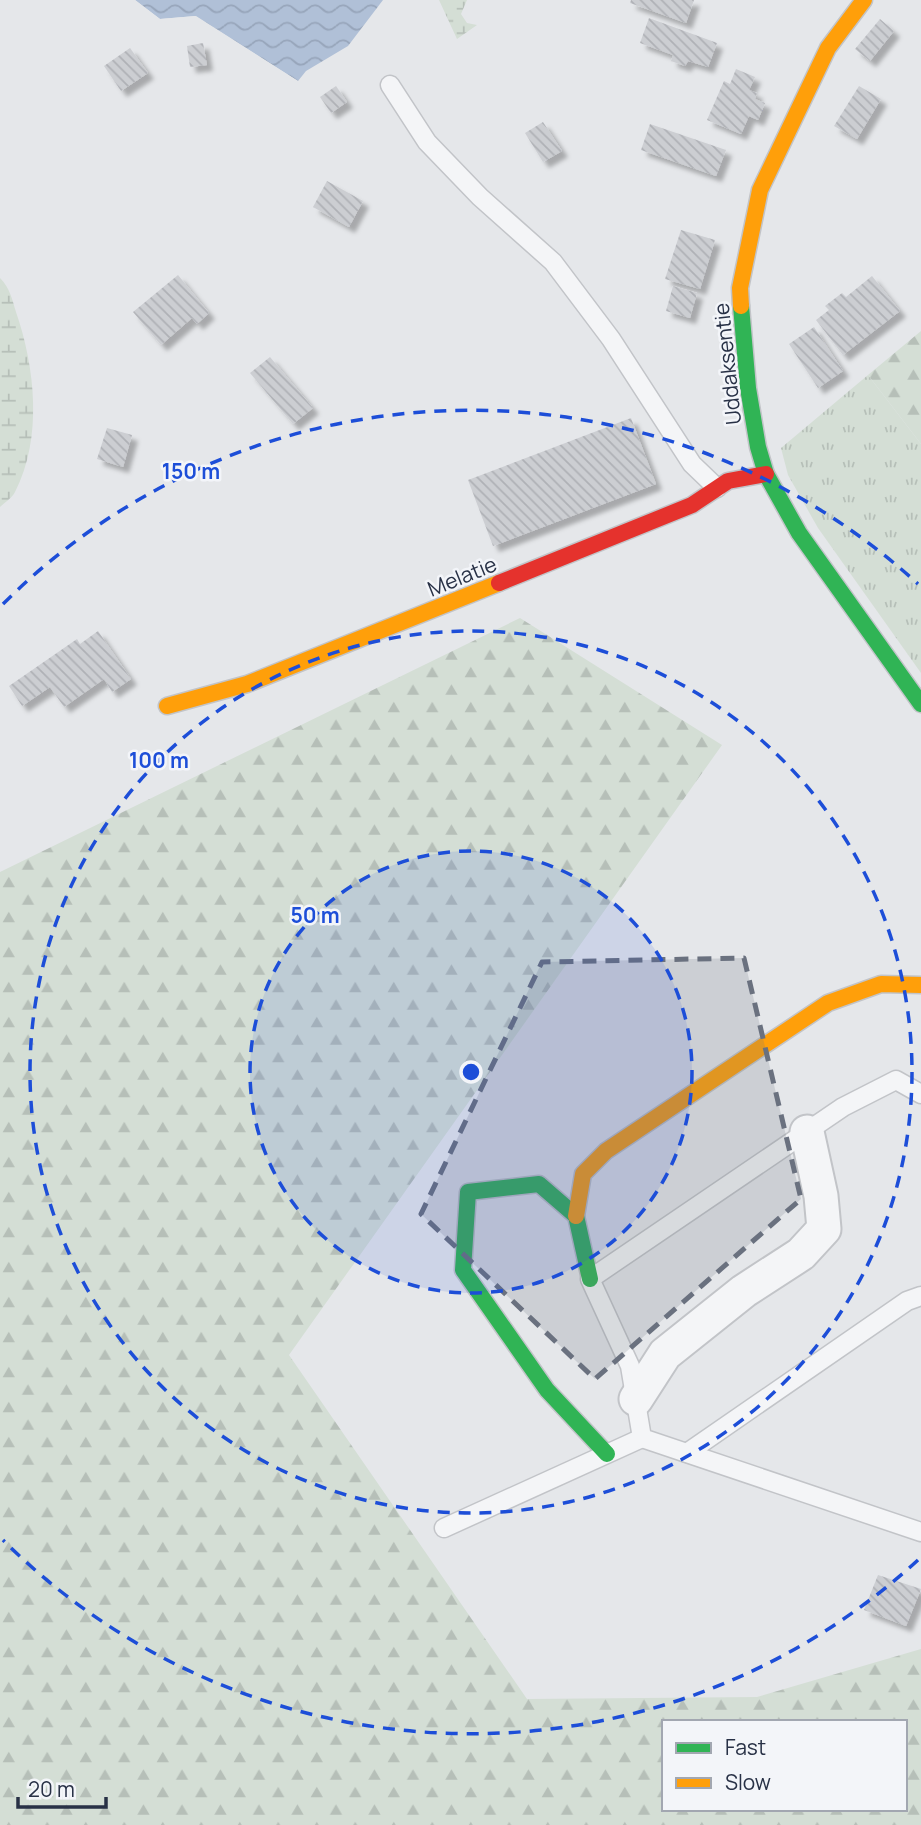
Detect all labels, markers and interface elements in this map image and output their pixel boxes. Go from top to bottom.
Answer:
street label: Uddaksentie [707,302,747,426]
text: 150 m [162,457,220,485]
street label: Melatie [423,550,501,602]
text: 100 m [129,746,189,774]
text: 50 m [290,901,340,929]
centre of rings [459,1060,483,1084]
legend [662,1720,907,1811]
text: Fast [725,1733,766,1761]
scale bar [18,1766,105,1810]
text: Slow [725,1768,771,1796]
text: 20 m [28,1775,75,1803]

